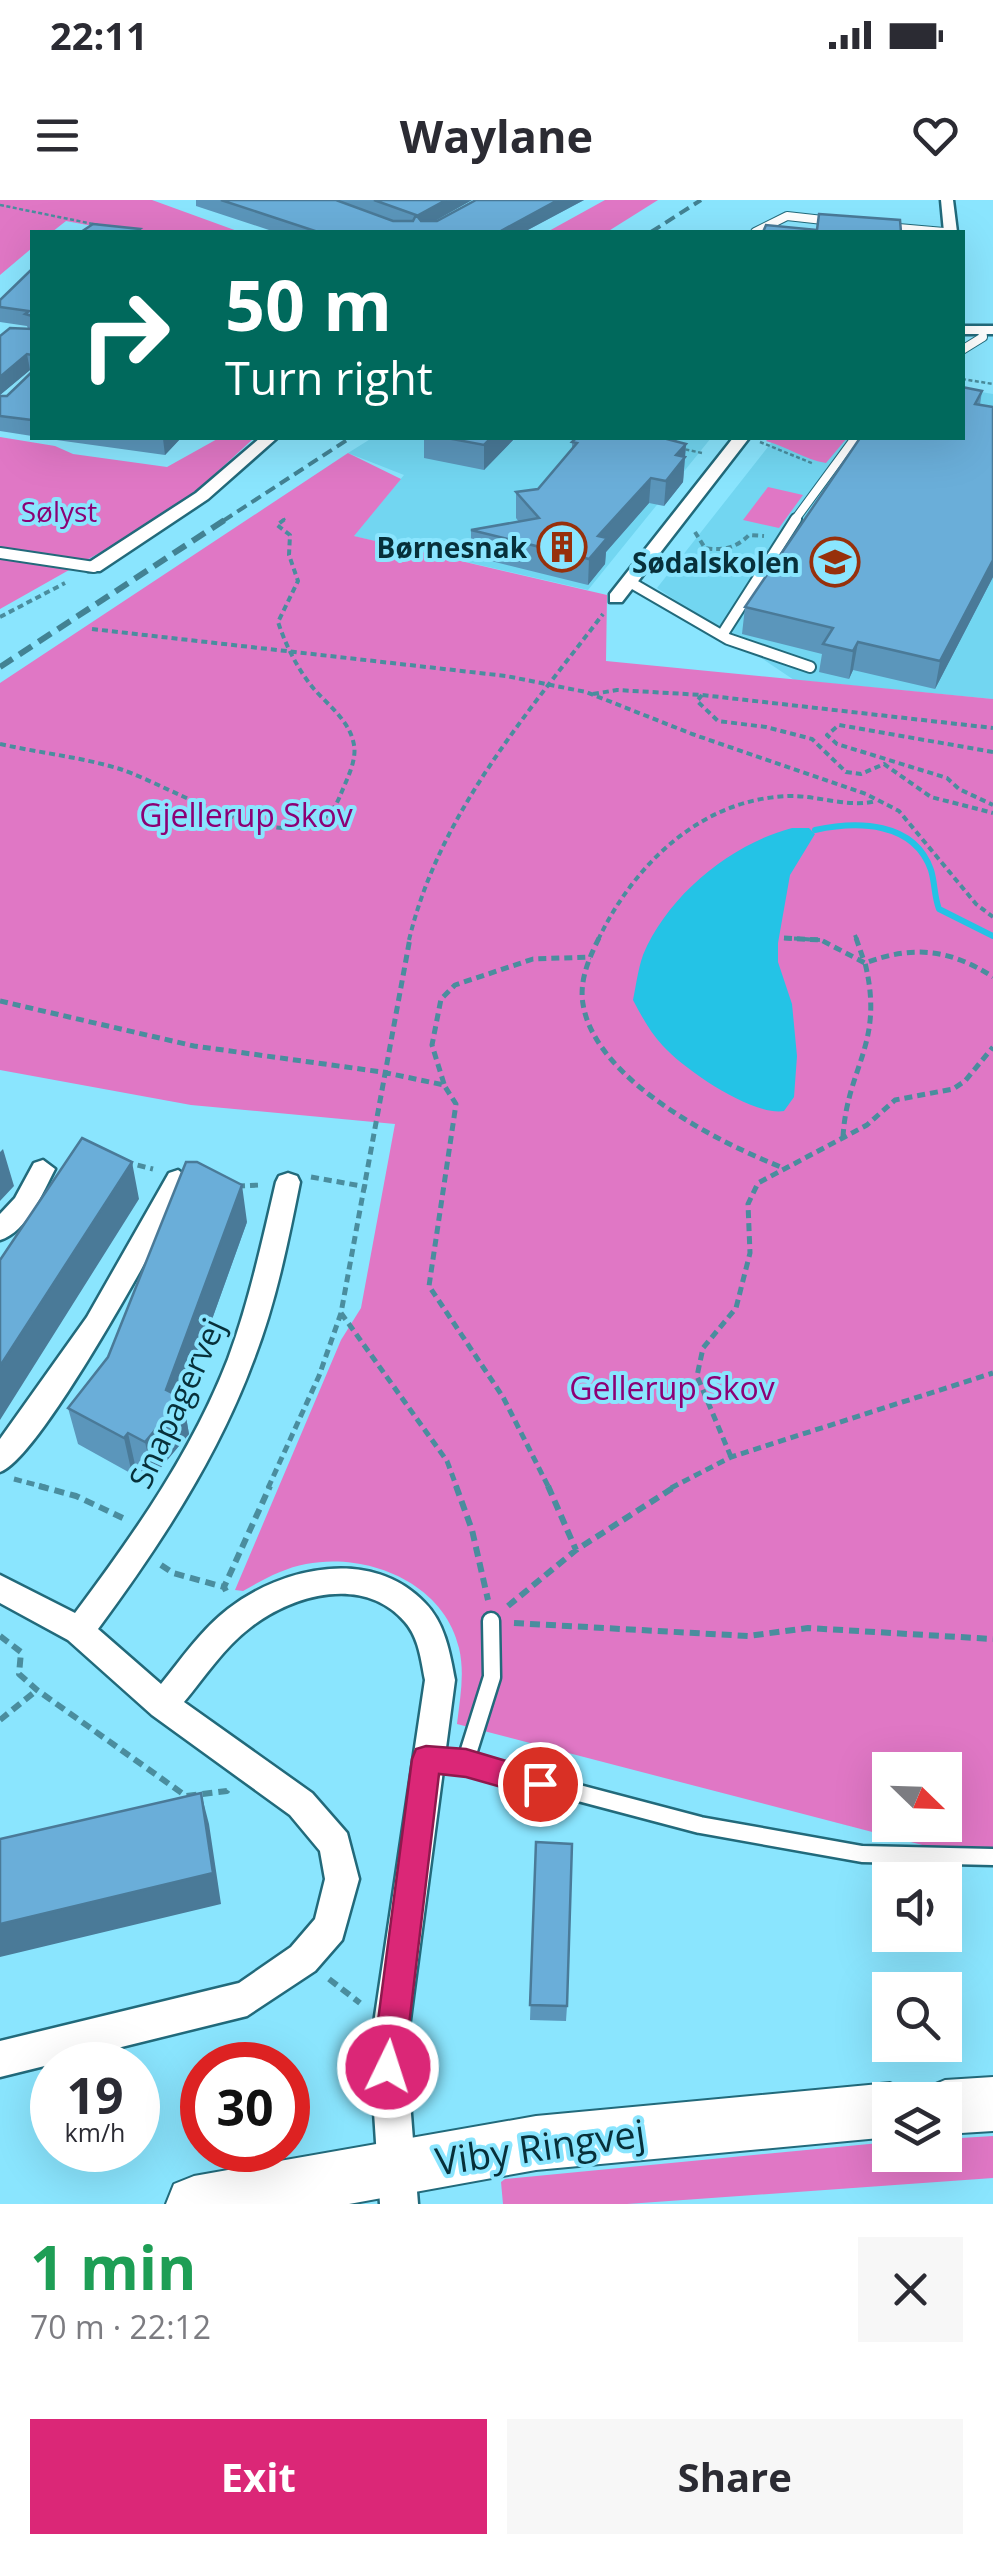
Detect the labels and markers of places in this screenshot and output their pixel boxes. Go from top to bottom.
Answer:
building icon: Børnesnak [536,521,588,573]
place label: Børnesnak [377,528,528,566]
school or university icon: Sødalskolen [809,536,861,588]
place label: Sødalskolen [632,543,800,581]
pin [498,1742,583,1827]

